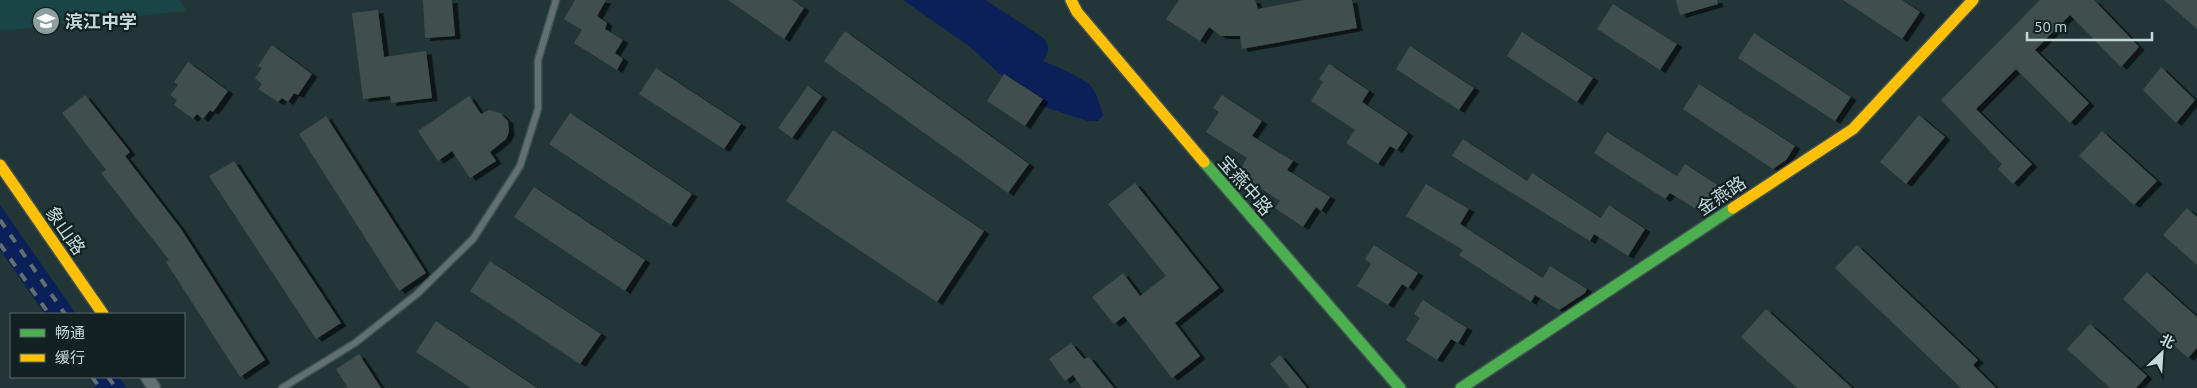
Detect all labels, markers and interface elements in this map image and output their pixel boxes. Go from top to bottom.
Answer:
school or university icon: 滨江中学 [31,6,61,36]
scale bar [2027,10,2152,42]
place label: 滨江中学 [65,11,137,31]
text: 50 m [2034,18,2067,35]
street label: 宝燕中路 [1215,151,1277,219]
street label: 金燕路 [1693,172,1749,218]
street label: 象山路 [42,202,90,258]
legend [10,313,185,378]
text: 畅通 [55,324,85,341]
north arrow [2137,328,2187,378]
text: 北 [2158,331,2177,351]
text: 缓行 [55,349,85,366]

